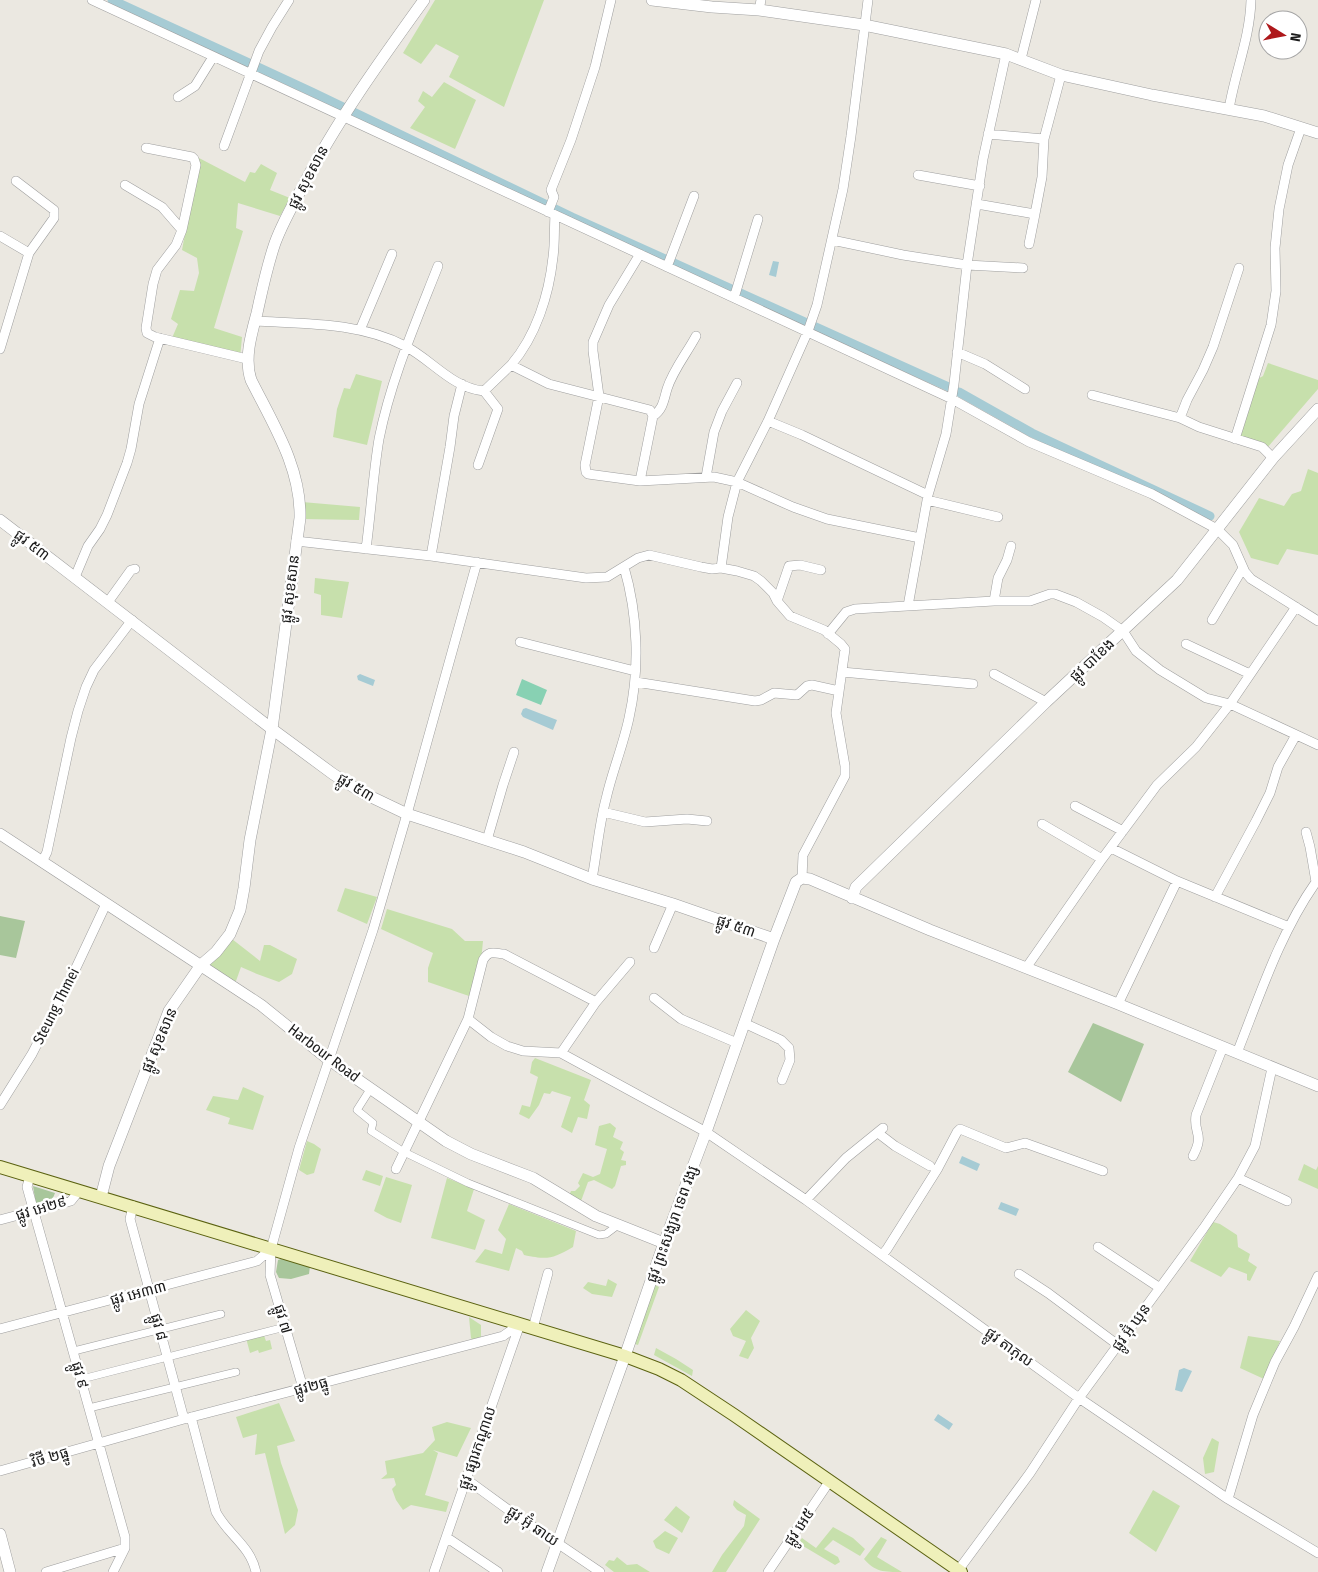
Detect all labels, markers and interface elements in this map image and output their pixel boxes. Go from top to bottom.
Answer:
north arrow [1258,10,1308,60]
text: N [1286,32,1304,43]
street label: ផ្លូវ សុខសាន [284,142,336,214]
street label: ផ្លូវ ៥៣ [8,526,54,568]
street label: ផ្លូវ សុខសាន [277,554,308,625]
street label: ផ្លូវ បាខែង [1066,635,1121,689]
street label: ផ្លូវ ៥៣ [332,769,378,809]
street label: ផ្លូវ ៥៣ [713,911,758,945]
street label: Steung Thmei [29,965,83,1047]
street label: ផ្លូវ សុខសាន [137,1005,185,1077]
street label: Harbour Road [285,1020,363,1086]
street label: ផ្លូវ ព្រះសង្ឃរា ទេព វង្ស [642,1163,706,1287]
street label: ផ្លូវ អេ២៩ [13,1192,70,1229]
street label: ផ្លូវ អេ៣៣ [108,1277,169,1313]
street label: ផ្លូវ អ៊ុំ ឃុន [1106,1299,1158,1357]
street label: ផ្លូវ ៧ [266,1302,296,1337]
street label: ផ្លូវ ៨ [142,1311,171,1344]
street label: ផ្លូវ តាភុល [979,1323,1037,1374]
street label: ផ្លូវ ៩ [63,1359,92,1392]
street label: ផ្លូវ២ធ្នូ [292,1373,331,1404]
street label: ផ្លូវ ផ្សារកណ្តាល [454,1404,504,1493]
street label: វិថី ២ធ្នូ [29,1442,72,1475]
street label: ផ្លូវ អ៊ុំ ឆាយ [501,1501,563,1554]
street label: ផ្លូវ អេ៥ [780,1505,822,1552]

